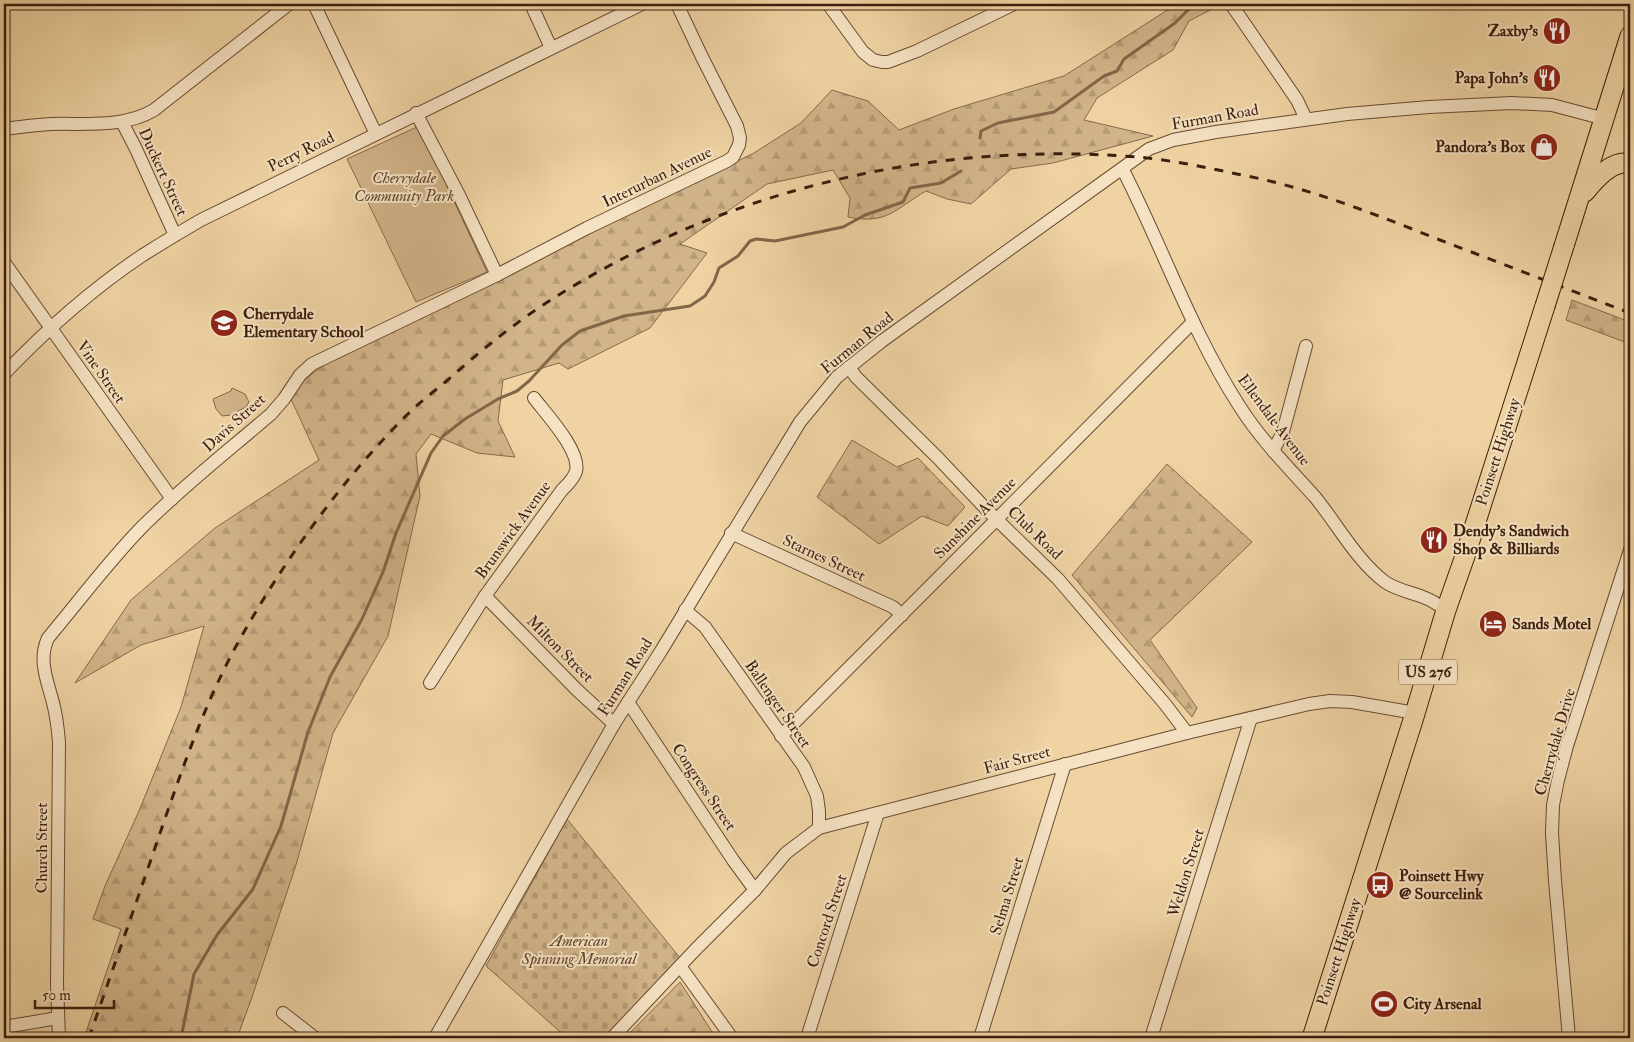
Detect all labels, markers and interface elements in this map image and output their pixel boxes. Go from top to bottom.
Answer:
restaurant icon: Zaxby's [1542,16,1572,46]
place label: Zaxby's [1488,21,1539,42]
restaurant icon: Papa John's [1532,63,1562,93]
place label: Papa John's [1455,68,1529,89]
street label: Furman Road [1170,99,1260,134]
street label: Duckert Street [134,125,192,219]
street label: Perry Road [265,127,338,177]
shop icon: Pandora's Box [1529,132,1559,162]
place label: Pandora's Box [1435,137,1526,157]
street label: Interurban Avenue [599,142,715,212]
park label: Cherrydale Community Park [354,168,454,206]
place label: Cherrydale Elementary School [243,304,365,343]
street label: Furman Road [817,307,898,378]
school or university icon: Cherrydale Elementary School [209,308,239,338]
street label: Vine Street [72,337,130,407]
street label: Ellendale Avenue [1233,370,1315,470]
street label: Davis Street [198,389,270,457]
street label: Poinsett Highway [1471,395,1525,508]
street label: Sunshine Avenue [930,473,1020,563]
street label: Brunswick Avenue [471,477,555,583]
street label: Club Road [1003,502,1067,564]
place label: Dendy's Sandwich Shop & Billiards [1453,521,1570,560]
restaurant icon: Dendy's Sandwich Shop & Billiards [1419,525,1449,555]
street label: Starnes Street [779,530,869,586]
hotel icon: Sands Motel [1478,609,1508,639]
street label: Milton Street [522,611,598,687]
place label: Sands Motel [1512,614,1592,634]
street label: Furman Road [593,634,657,720]
street label: Ballenger Street [740,656,816,752]
road number: US 276 [1399,660,1457,684]
street label: Cherrydale Drive [1530,686,1580,798]
street label: Congress Street [667,740,741,834]
street label: Fair Street [981,741,1053,779]
street label: Church Street [32,803,52,893]
street label: Weldon Street [1163,826,1209,921]
street label: Selma Street [986,855,1028,937]
place label: Poinsett Hwy @ Sourcelink [1399,866,1485,904]
bus stop icon: Poinsett Hwy @ Sourcelink [1365,870,1395,900]
street label: Concord Street [802,872,852,970]
street label: Poinsett Highway [1312,895,1366,1008]
park label: American Spinning Memorial [521,931,637,969]
scale bar [35,977,114,1009]
text: 50 m [42,986,71,1005]
sports icon: City Arsenal [1369,989,1399,1019]
place label: City Arsenal [1403,994,1482,1015]

